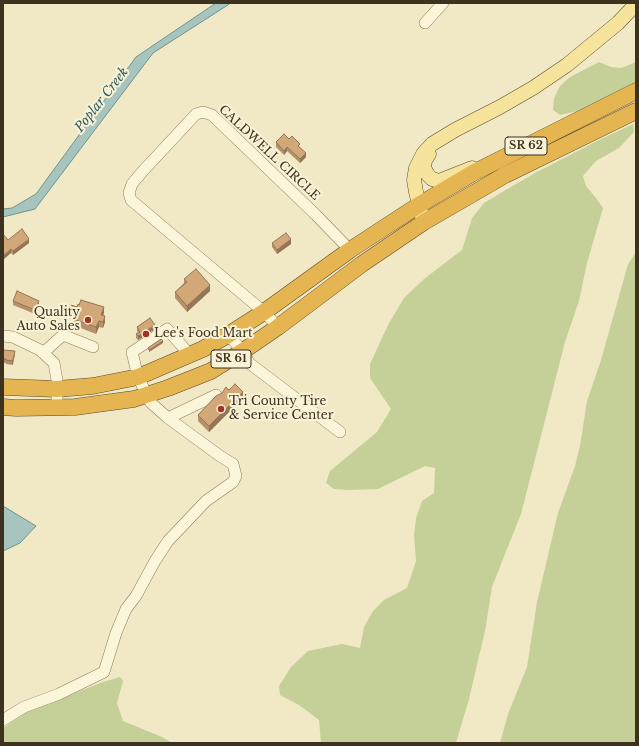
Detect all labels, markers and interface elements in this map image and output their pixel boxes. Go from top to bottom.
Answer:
water label: Poplar Creek [72,65,132,135]
street label: CALDWELL CIRCLE [216,103,322,203]
road number: SR 62 [505,137,547,155]
place label: Quality Auto Sales [16,306,80,334]
marker: Quality Auto Sales [83,315,93,325]
place label: Lee's Food Mart [154,327,252,341]
marker: Lee's Food Mart [141,329,151,339]
road number: SR 61 [211,350,251,368]
place label: Tri County Tire & Service Center [229,395,333,423]
marker: Tri County Tire & Service Center [216,404,226,414]

